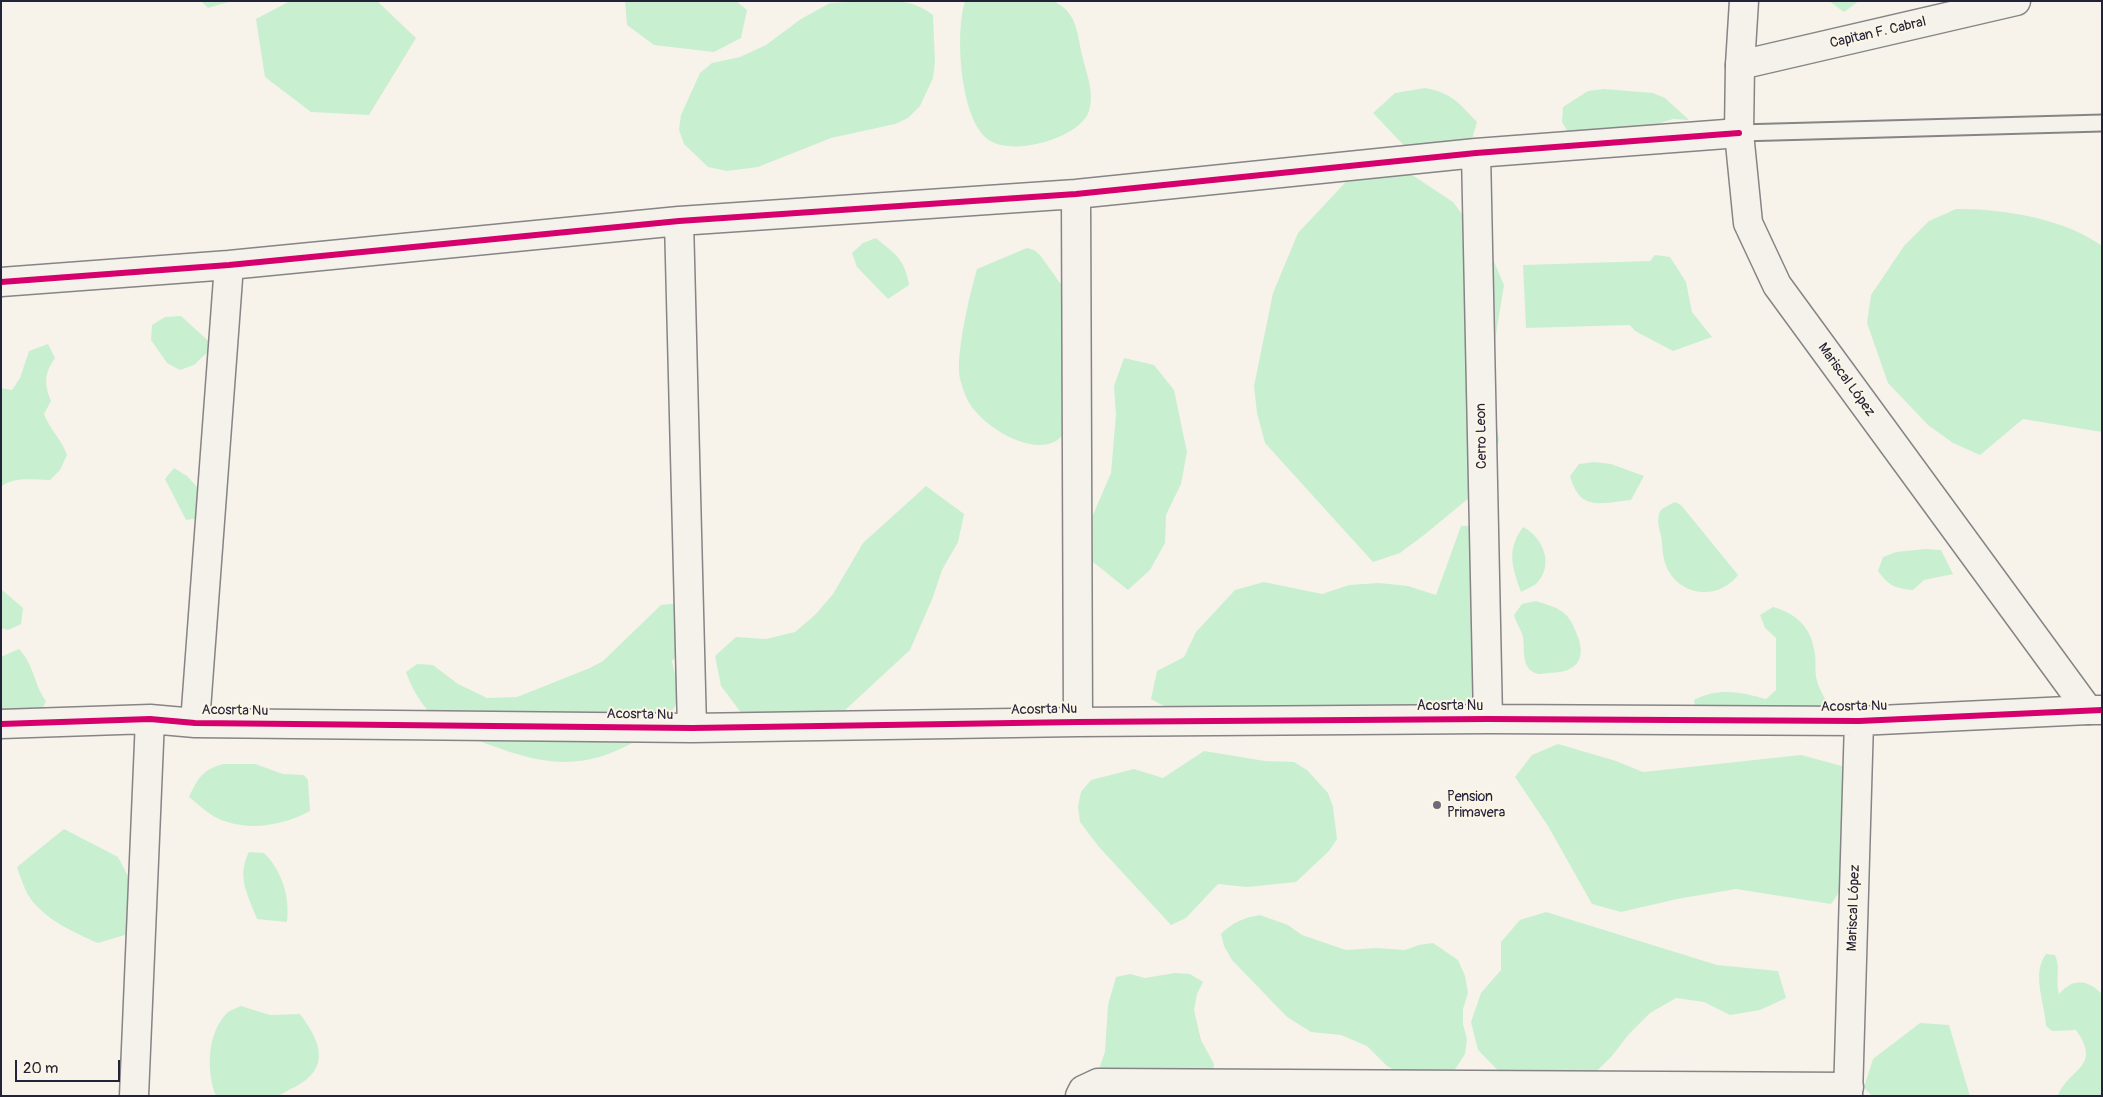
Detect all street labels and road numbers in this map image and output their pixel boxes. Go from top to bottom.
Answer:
street label: Capitan F. Cabral [1828,14,1928,52]
street label: Mariscal López [1814,340,1878,420]
street label: Cerro Leon [1473,403,1491,469]
street label: Acosrta Nu [1417,698,1483,714]
street label: Acosrta Nu [1821,698,1887,716]
street label: Acosrta Nu [1011,701,1077,719]
street label: Acosrta Nu [202,702,268,720]
street label: Acosrta Nu [607,706,673,724]
street label: Mariscal López [1844,864,1864,952]

